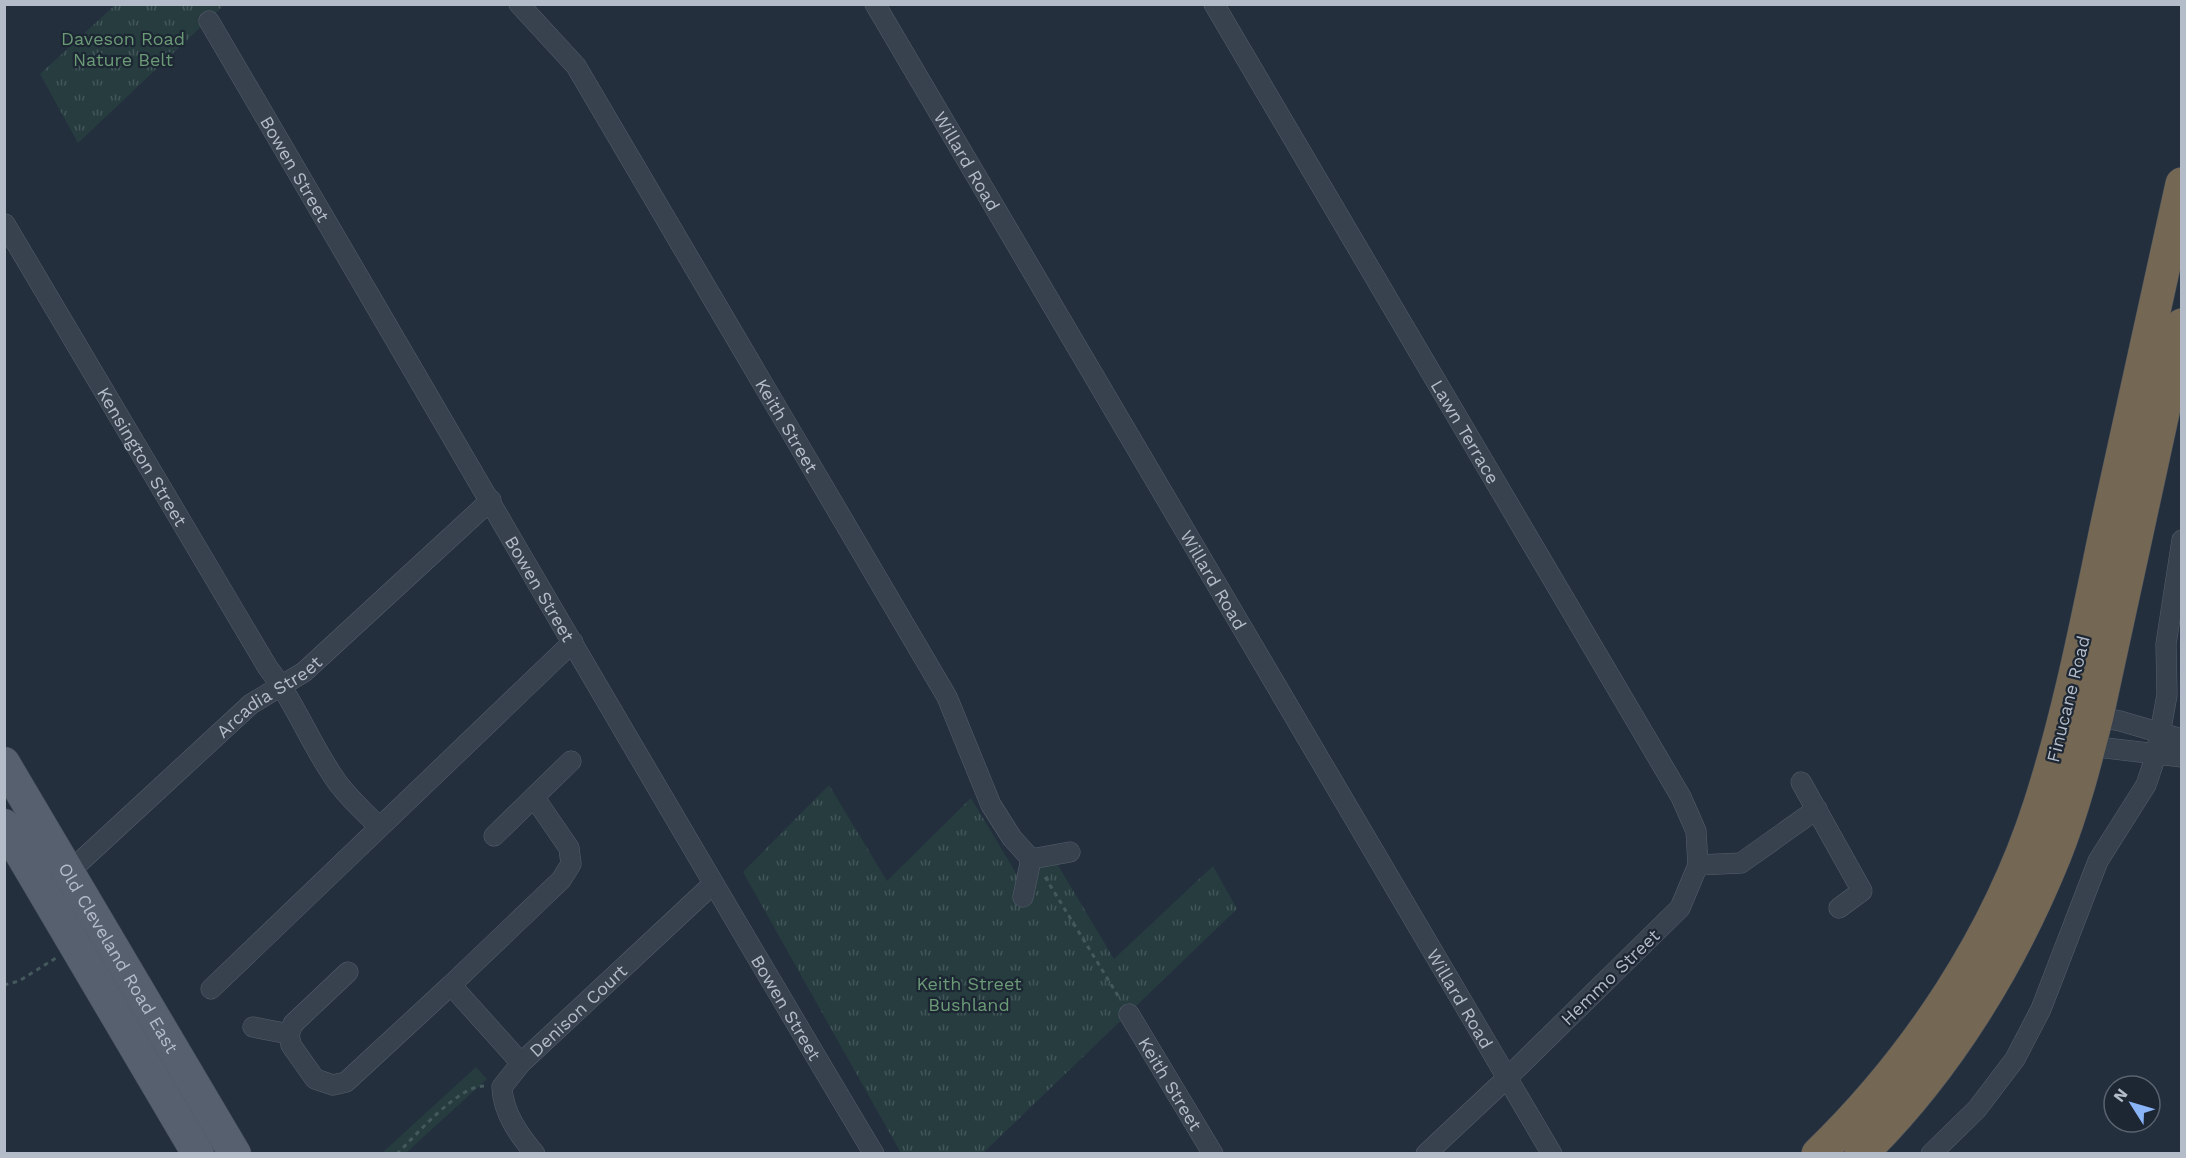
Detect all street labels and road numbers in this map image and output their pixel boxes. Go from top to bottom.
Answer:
street label: Willard Road [930,107,1005,214]
street label: Bowen Street [256,112,335,226]
street label: Keith Street [752,375,823,476]
street label: Lawn Terrace [1427,376,1504,487]
street label: Kensington Street [93,383,192,530]
street label: Willard Road [1176,526,1251,633]
street label: Bowen Street [501,532,580,645]
street label: Finucane Road [2042,633,2094,765]
street label: Arcadia Street [212,651,326,741]
street label: Old Cleveland Road East [55,859,184,1057]
street label: Hemmo Street [1556,924,1664,1029]
street label: Willard Road [1423,945,1498,1052]
street label: Bowen Street [747,951,826,1064]
street label: Denison Court [524,959,631,1061]
street label: Keith Street [1135,1033,1207,1134]

